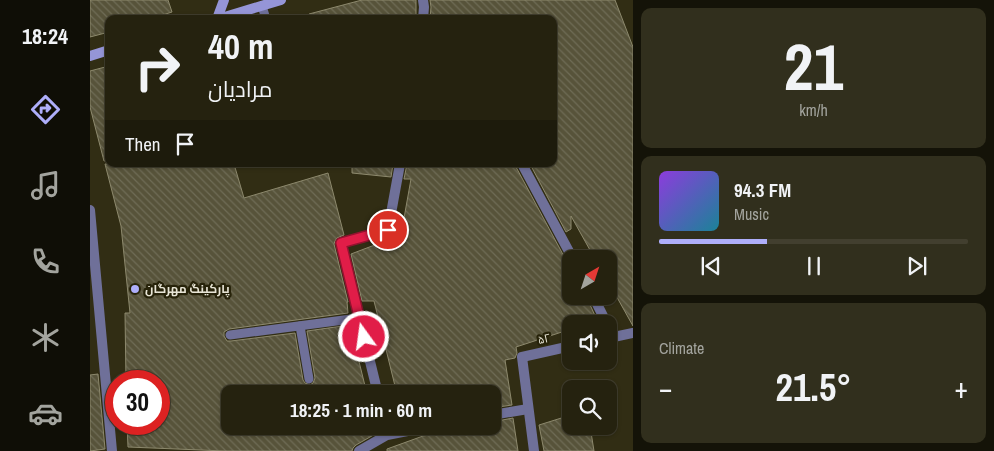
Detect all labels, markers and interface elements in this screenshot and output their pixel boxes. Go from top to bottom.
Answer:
text: 18:24 [22,21,68,51]
text: 40 m [208,23,273,70]
text: 21 [784,23,843,110]
icon: right [125,35,190,100]
text: مرادیان [208,74,272,104]
icon: directions [28,92,63,127]
text: km/h [799,99,828,121]
icon: arrive [171,130,199,158]
text: Then [125,131,161,157]
icon: music [28,168,63,203]
text: 94.3 FM [734,177,791,203]
text: Music [734,203,769,225]
pin [367,209,409,251]
icon: arrive [374,216,402,244]
icon: phone [28,244,63,279]
north arrow [562,250,618,305]
map controls [562,250,617,435]
icon: previous [697,252,725,280]
icon: pause [800,252,828,280]
icon: next [903,252,931,280]
place label: پارکینگ مهرگان [145,281,230,298]
marker: پارکینگ مهرگان [129,283,141,295]
position arrow [337,310,389,362]
button: sound [562,315,617,370]
icon: climate [28,320,63,355]
street label: ۵۲ [536,330,552,348]
text: Climate [659,337,704,359]
text: 21.5° [776,362,851,413]
text: − [659,369,672,407]
text: + [955,369,968,407]
speed limit sign: 30 [105,370,170,435]
button: search [562,380,617,435]
icon: car [28,396,63,431]
text: 18:25 · 1 min · 60 m [290,397,432,423]

